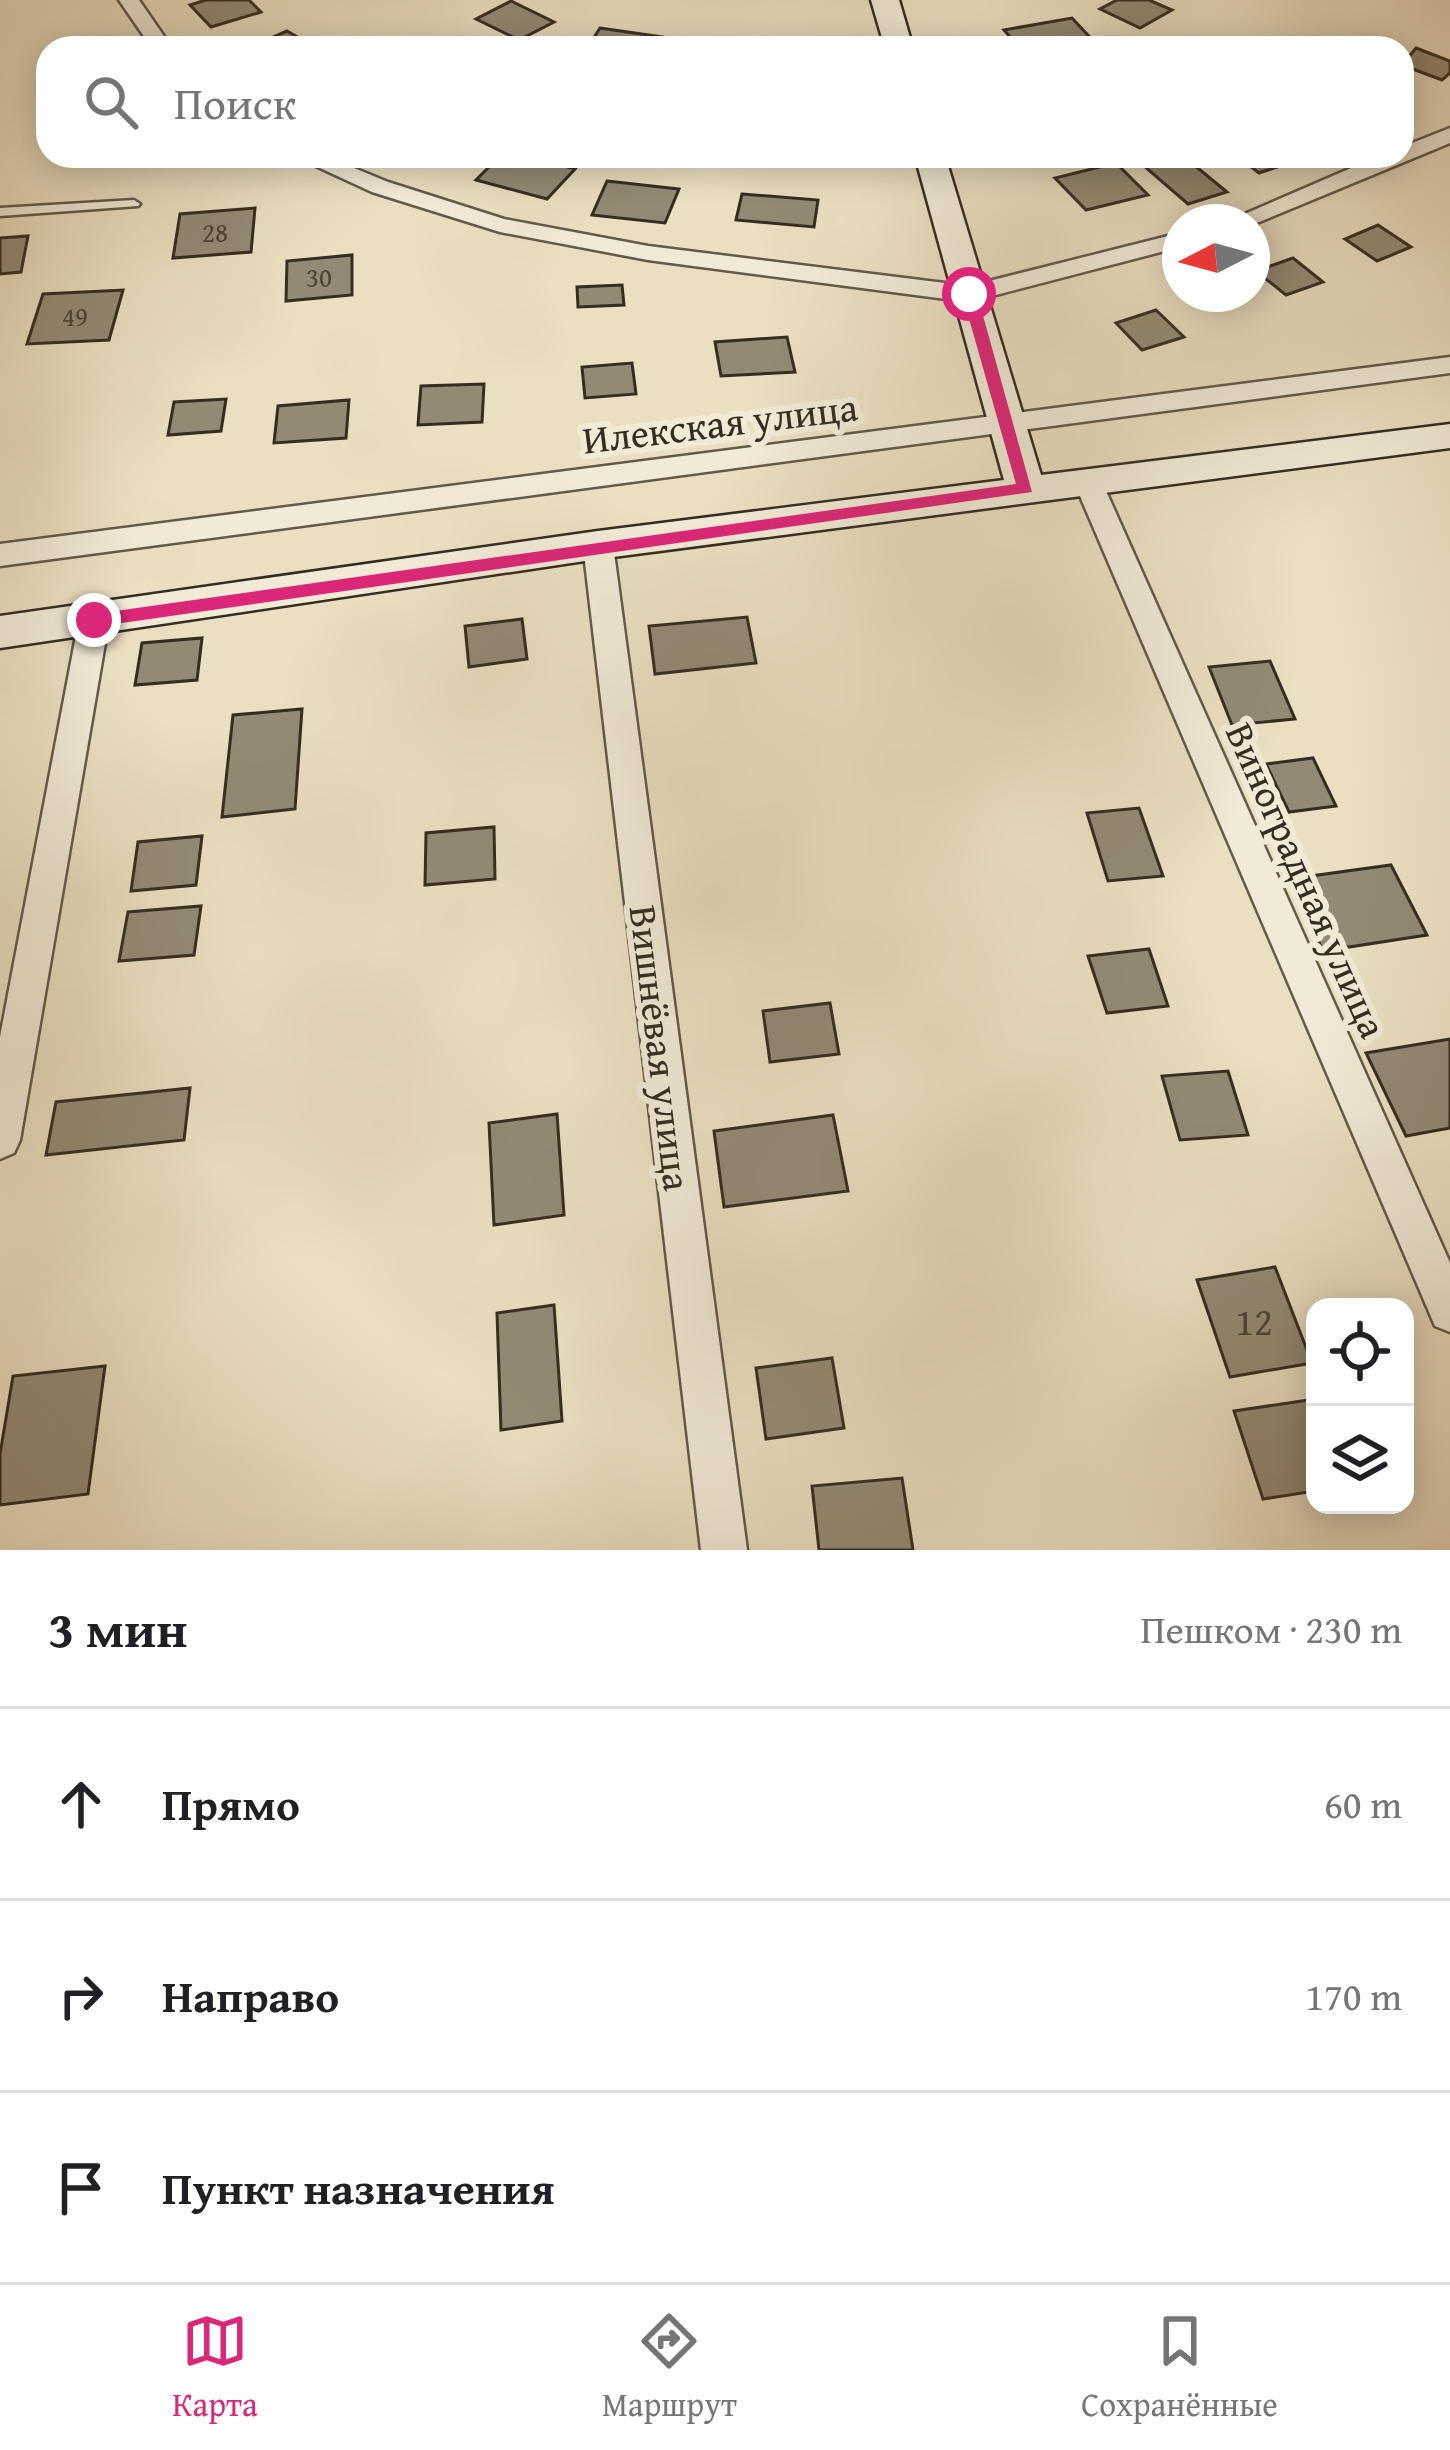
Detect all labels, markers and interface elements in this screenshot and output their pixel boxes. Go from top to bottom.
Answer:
search box [36,36,1414,168]
icon: search [78,69,144,135]
text: Поиск [174,70,296,135]
north arrow [1162,204,1270,312]
house number: 28 [202,212,228,252]
house number: 30 [306,257,332,297]
route start [942,267,996,321]
house number: 49 [62,296,88,336]
street label: Илекская улица [579,377,861,468]
route end [67,593,121,647]
street label: Виноградная улица [1212,713,1403,1047]
street label: Вишнёвая улица [616,902,707,1194]
house number: 12 [1235,1292,1273,1349]
map controls [1306,1298,1414,1514]
button: locate [1306,1298,1414,1406]
button: layers [1306,1406,1414,1514]
text: 3 мин [48,1591,187,1666]
text: Пешком · 230 m [1140,1600,1402,1657]
icon: ahead [48,1771,114,1837]
text: Прямо [162,1771,300,1836]
text: 60 m [1324,1775,1402,1832]
icon: right [48,1963,114,2029]
text: Направо [162,1963,339,2028]
text: 170 m [1305,1967,1402,2024]
icon: arrive [48,2155,114,2221]
text: Пункт назначения [162,2155,555,2220]
tab: Карта [172,2308,258,2428]
tab: Маршрут [602,2308,737,2428]
tab: Сохранённые [1081,2308,1278,2428]

